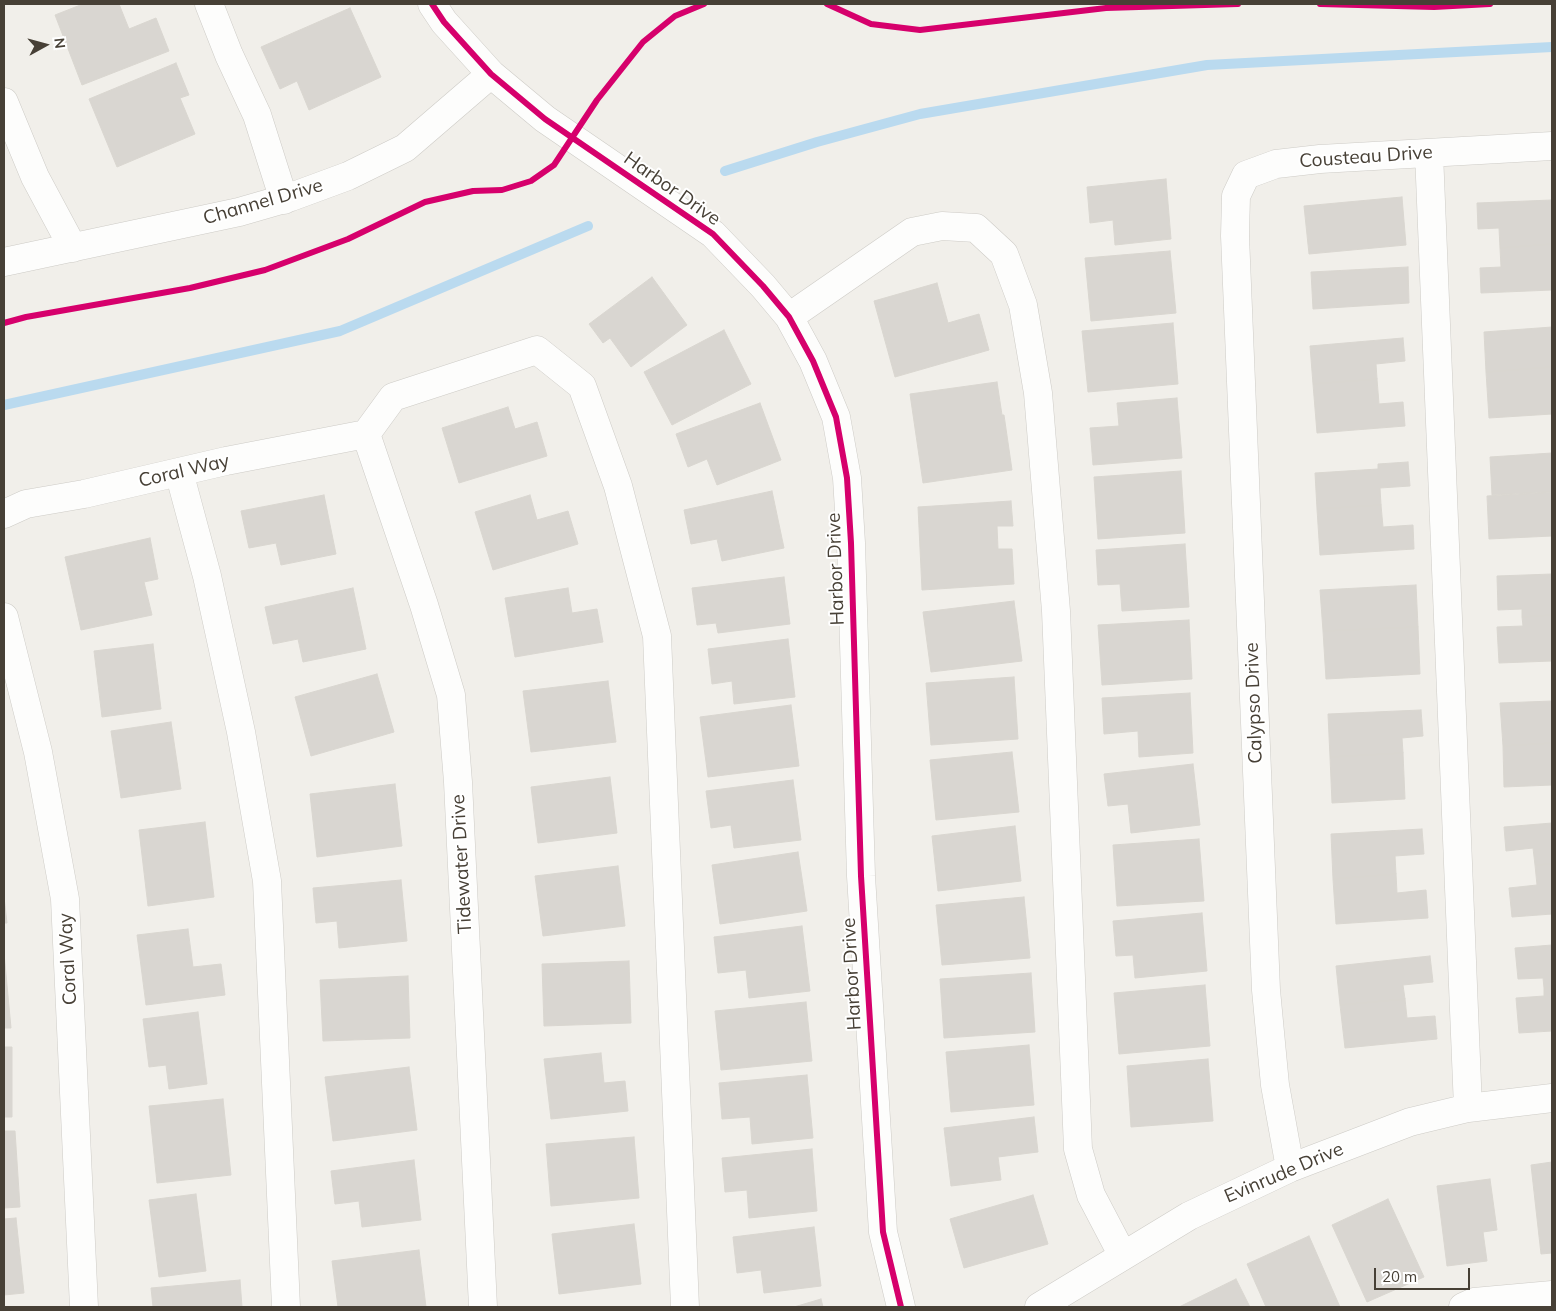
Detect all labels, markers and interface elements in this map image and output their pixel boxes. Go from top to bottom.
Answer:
north arrow [20,20,70,70]
text: N [50,37,69,50]
street label: Cousteau Drive [1299,141,1433,173]
street label: Harbor Drive [619,147,725,231]
street label: Channel Drive [200,174,326,230]
street label: Coral Way [136,450,232,492]
street label: Harbor Drive [823,512,849,626]
street label: Calypso Drive [1240,642,1268,764]
street label: Tidewater Drive [447,794,477,934]
street label: Coral Way [54,912,82,1006]
street label: Harbor Drive [838,917,866,1031]
street label: Evinrude Drive [1221,1138,1347,1208]
scale bar [1376,1258,1472,1290]
text: 20 m [1382,1267,1417,1286]

